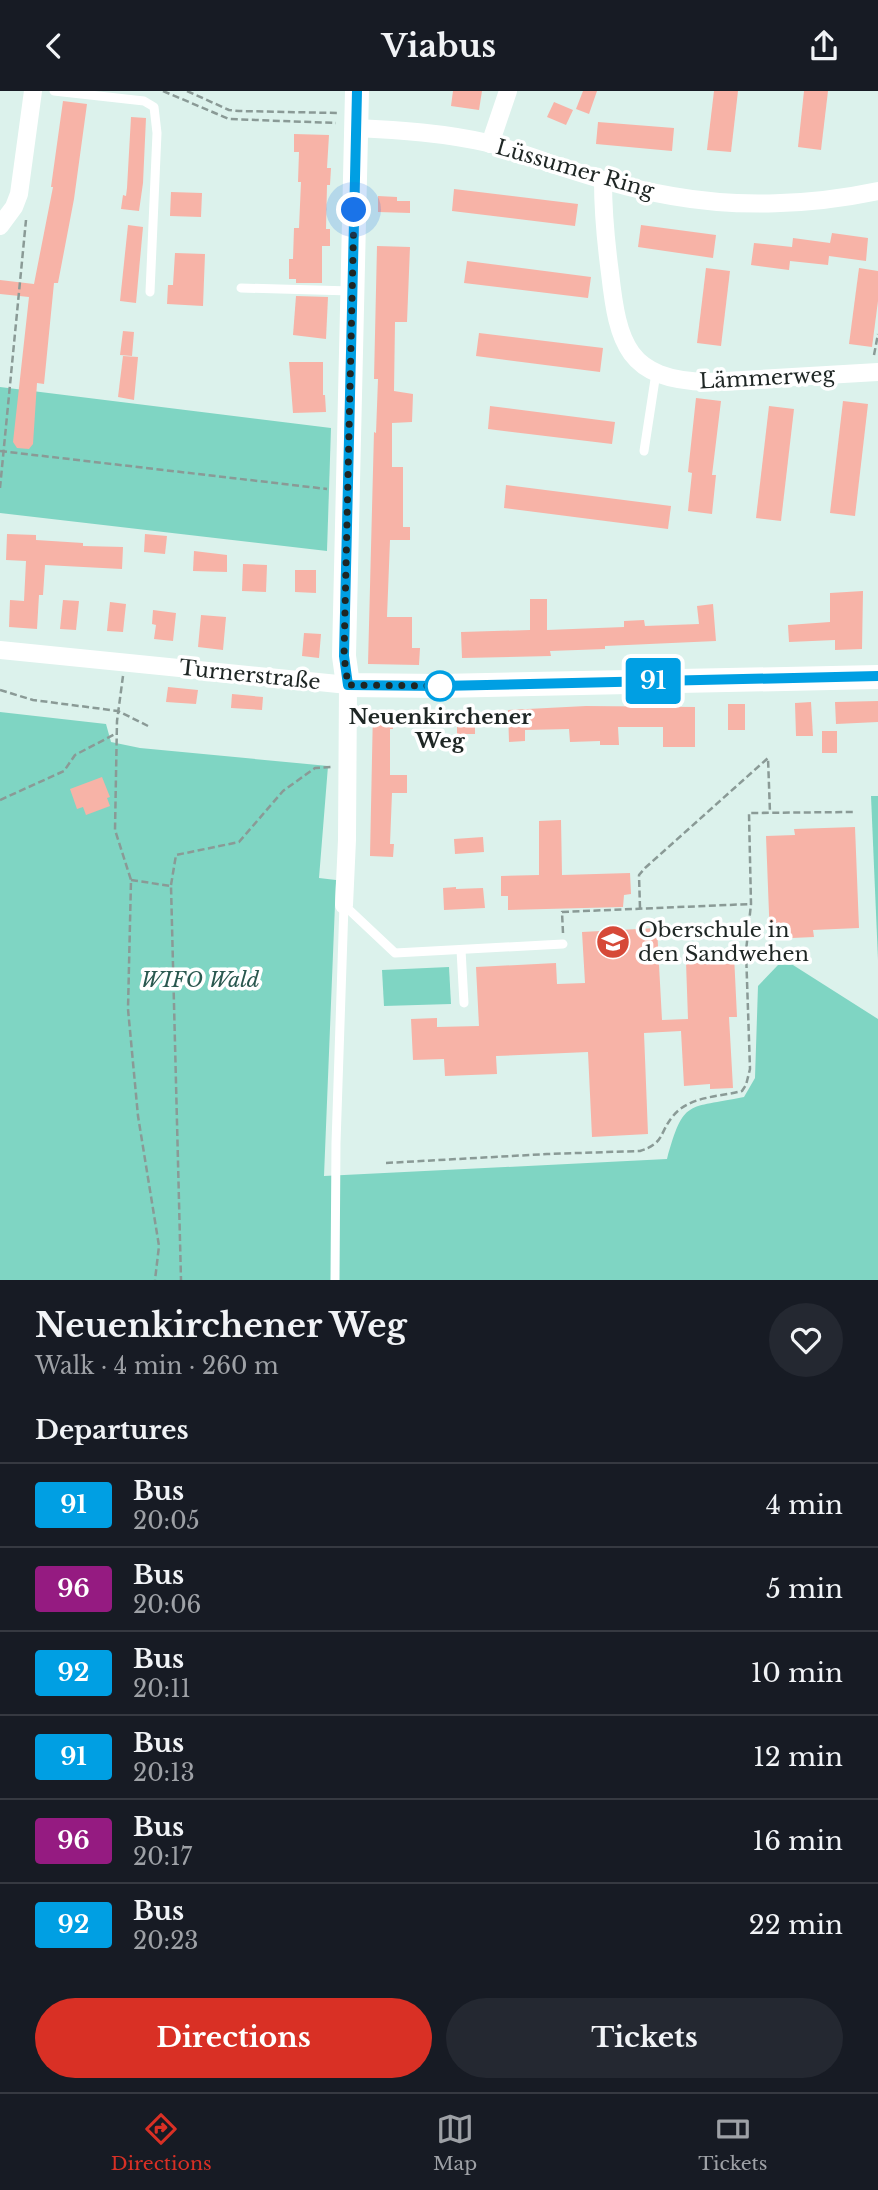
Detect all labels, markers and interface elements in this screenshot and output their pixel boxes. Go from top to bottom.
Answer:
text: Viabus [382,26,496,66]
icon: back [35,27,73,65]
icon: share [805,27,843,65]
street label: Lüssumer Ring [493,134,657,204]
your location [336,192,371,227]
street label: Lämmerweg [698,361,836,395]
street label: Turnerstraße [178,655,322,695]
line badge: 91 [622,658,684,704]
text: 91 [640,666,666,695]
marker: Neuenkirchener Weg [425,671,455,701]
place label: Neuenkirchener Weg [349,704,532,754]
place label: Oberschule in den Sandwehen [638,917,809,967]
school or university icon: Oberschule in den Sandwehen [594,923,632,961]
park label: WIFO Wald [141,967,260,993]
button: heart [769,1303,843,1377]
text: Neuenkirchener Weg [35,1305,407,1346]
text: Walk · 4 min · 260 m [35,1352,279,1380]
text: Departures [35,1414,189,1446]
text: Bus [133,1475,184,1507]
text: 4 min [766,1489,843,1521]
text: 91 [60,1490,87,1519]
text: 20:05 [133,1507,200,1535]
text: Bus [133,1559,184,1591]
text: 5 min [766,1573,843,1605]
text: 96 [57,1574,90,1603]
text: 20:06 [133,1591,201,1619]
text: Bus [133,1643,184,1675]
text: 10 min [751,1657,843,1689]
text: 92 [58,1658,89,1687]
text: 20:11 [133,1675,191,1703]
text: Bus [133,1727,184,1759]
text: 12 min [753,1741,843,1773]
text: 91 [60,1742,87,1771]
text: 20:13 [133,1759,195,1787]
text: Bus [133,1811,184,1843]
text: 16 min [753,1825,843,1857]
text: 96 [57,1826,90,1855]
text: 20:17 [133,1843,192,1871]
text: Bus [133,1895,184,1927]
text: 22 min [749,1909,843,1941]
text: 92 [58,1910,89,1939]
text: 20:23 [133,1927,198,1955]
button: Directions [35,1998,432,2078]
button: Tickets [446,1998,843,2078]
tab: Directions [111,2110,212,2175]
tab: Map [433,2110,477,2175]
tab: Tickets [698,2110,767,2175]

